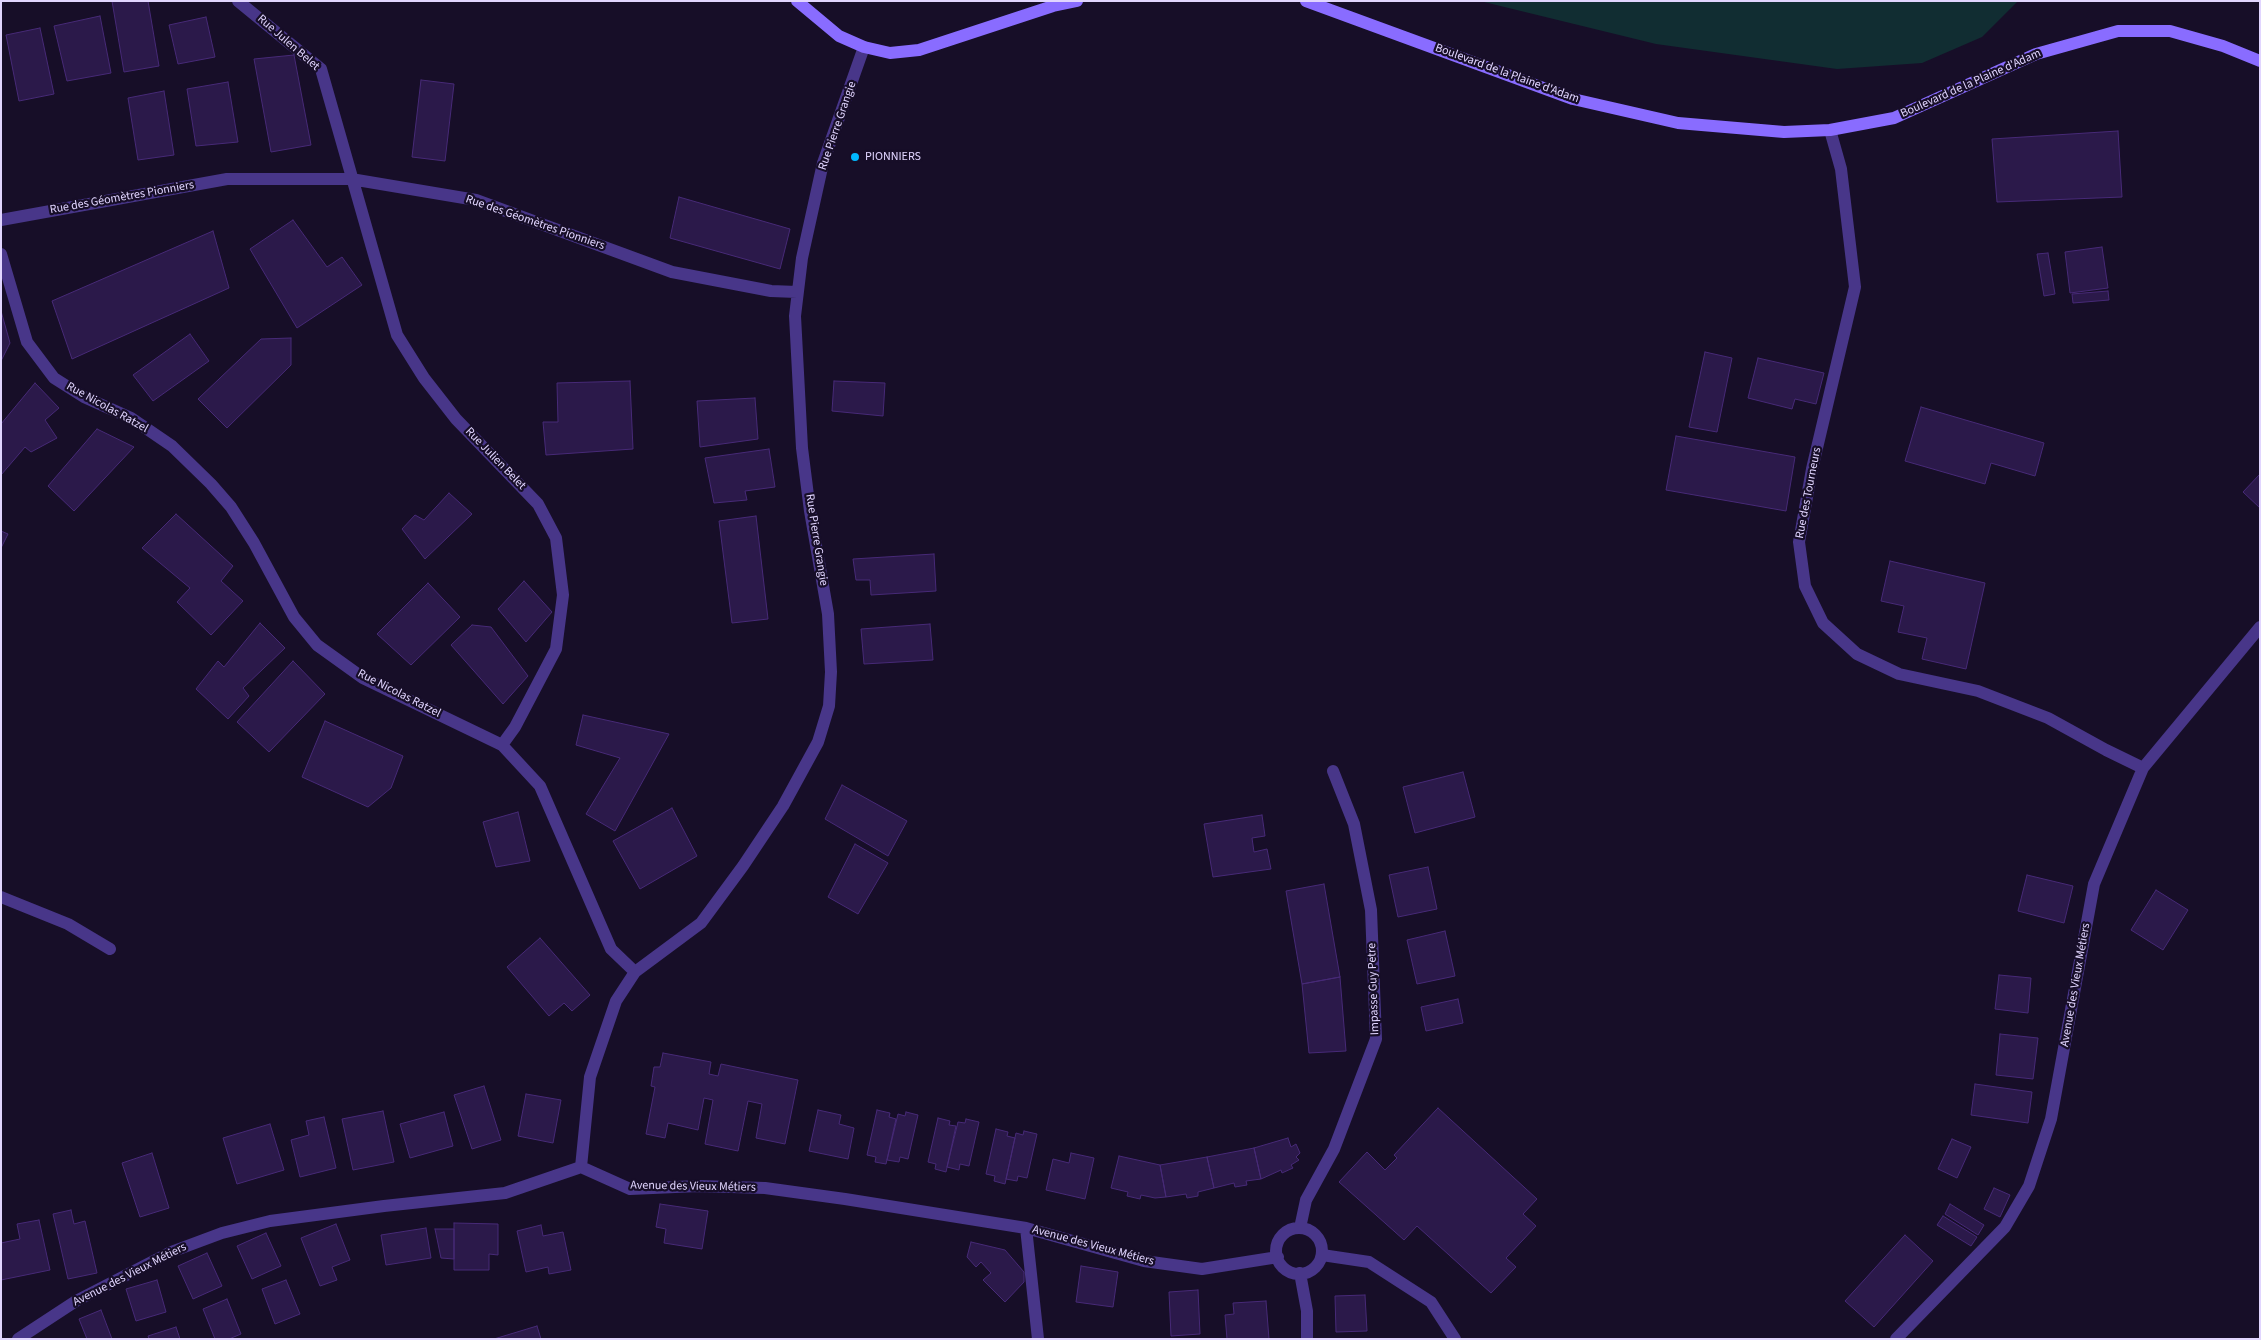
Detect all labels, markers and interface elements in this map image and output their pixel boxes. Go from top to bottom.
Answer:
street label: Rue Julen Belet [254,12,322,74]
street label: Boulevard de la Plaine d'Adam [1433,41,1581,107]
street label: Boulevard de la Plaine d'Adam [1899,46,2043,122]
street label: Rue Pierre Grangie [816,80,860,172]
place label: PIONNIERS [865,150,921,164]
marker: PIONNIERS [849,151,861,163]
street label: Rue des Géomètres Pionniers [49,178,195,218]
street label: Rue des Géomètres Pionniers [463,192,607,254]
street label: Rue Nicolas Ratzel [64,380,150,436]
street label: Rue Julien Belet [462,425,528,493]
street label: Rue des Tourneurs [1793,446,1825,540]
street label: Rue Pierre Grangie [802,493,830,587]
street label: Rue Nicolas Ratzel [355,667,443,721]
street label: Avenue des Vieux Métiers [2058,922,2094,1048]
street label: Impasse Guy Petre [1365,943,1383,1035]
street label: Avenue des Vieux Métiers [630,1179,756,1195]
street label: Avenue des Vieux Métiers [1031,1223,1155,1269]
street label: Avenue des Vieux Métiers [71,1240,189,1310]

